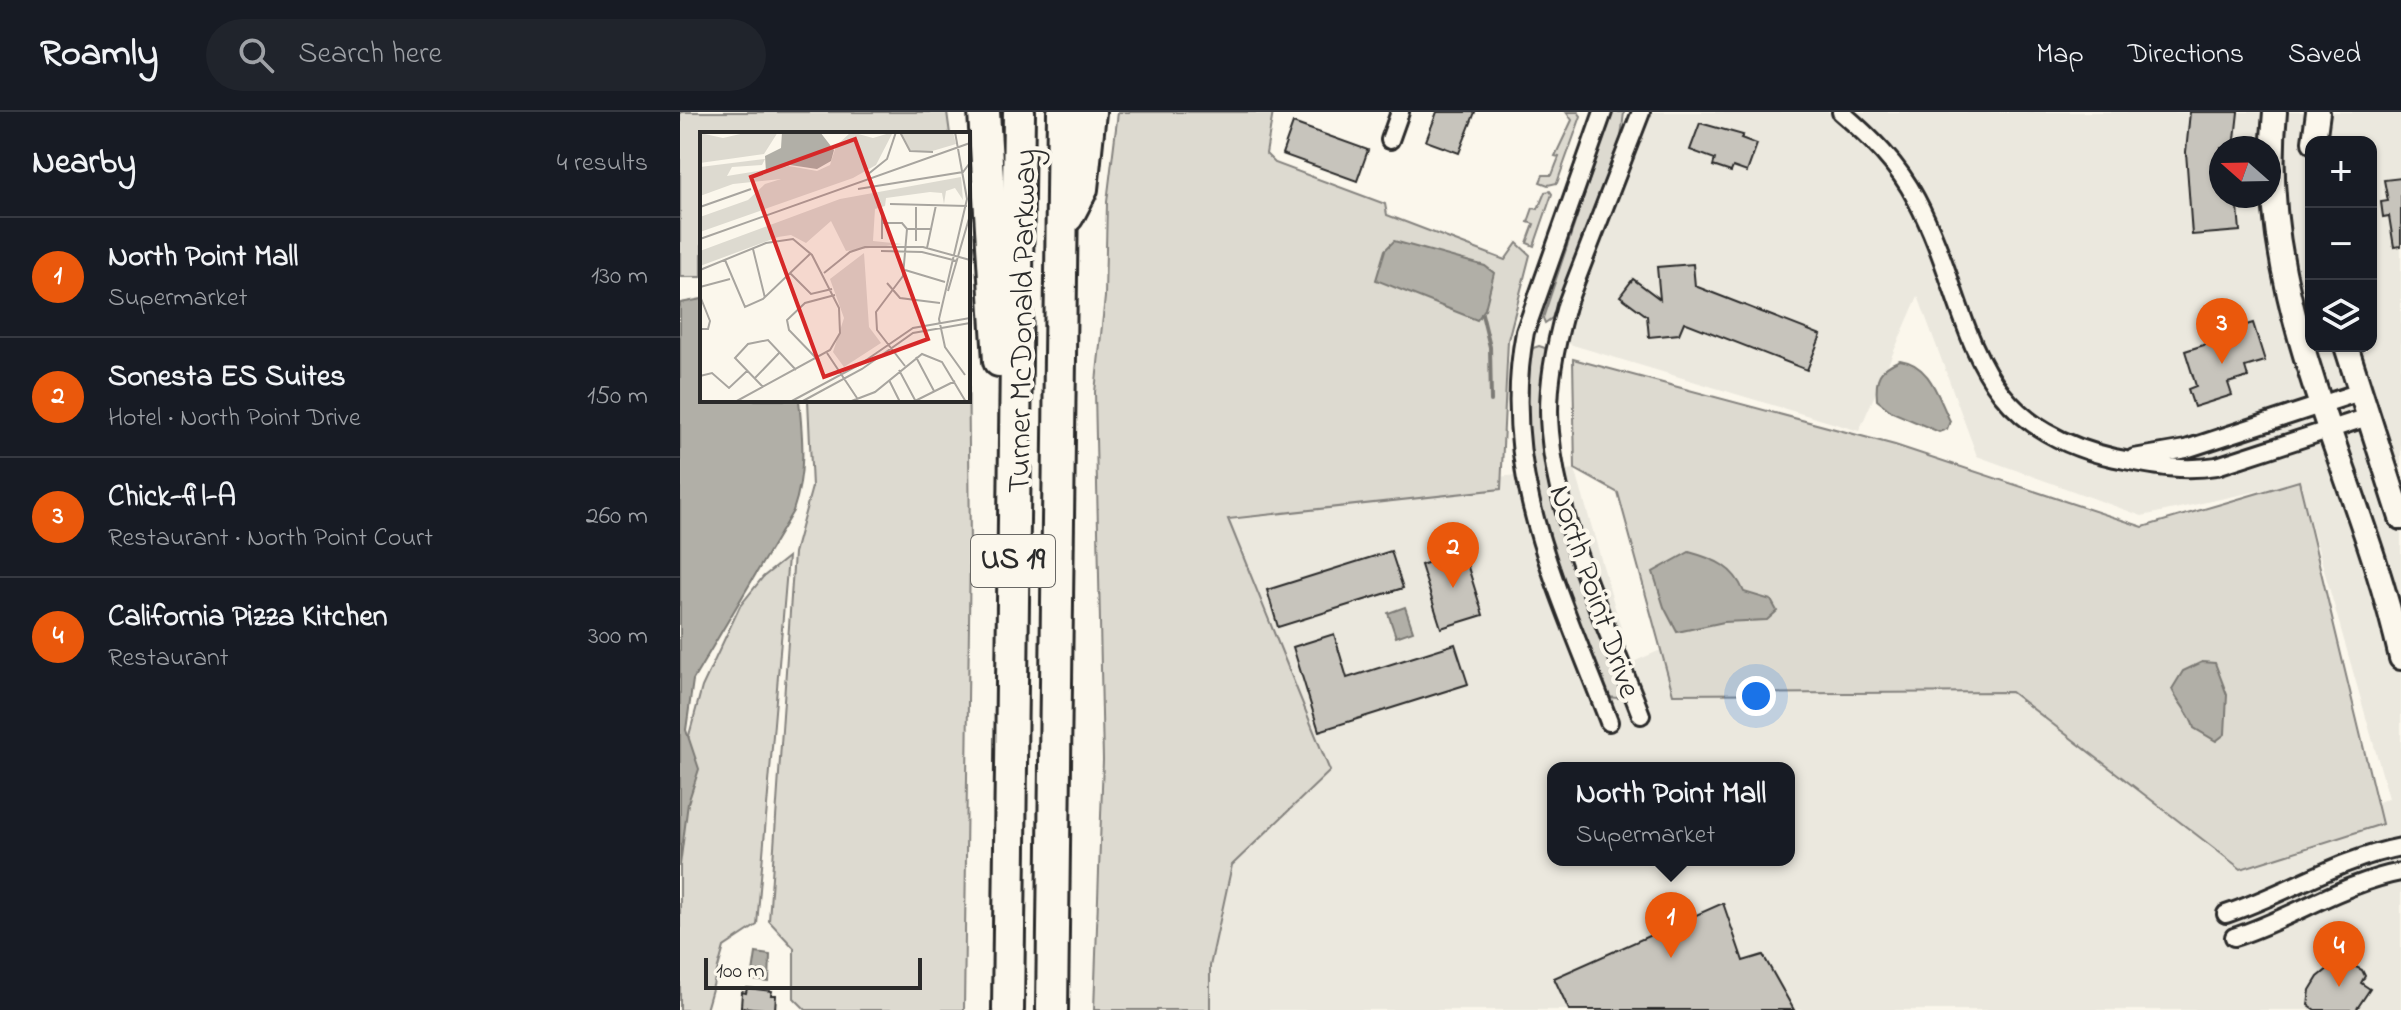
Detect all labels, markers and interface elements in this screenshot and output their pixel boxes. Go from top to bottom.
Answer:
search box [206,19,766,91]
text: Roamly [40,27,158,83]
icon: search [234,33,278,77]
text: Search here [298,33,442,77]
text: Map [2036,35,2084,76]
text: Directions [2128,35,2244,76]
text: Saved [2288,35,2361,76]
inset map [700,132,970,402]
north arrow [2209,136,2281,208]
map controls [2305,136,2377,352]
button: + [2305,136,2377,208]
text: Nearby [32,139,136,189]
text: 4 results [557,145,648,183]
street label: Turner McDonald Parkway [997,148,1051,494]
button: − [2305,208,2377,280]
text: North Point Mall [108,236,298,280]
text: 1 [54,258,62,296]
text: 130 m [591,258,648,296]
text: Supermarket [108,280,247,318]
button: layers [2305,280,2377,352]
pin: 3 [2196,298,2248,364]
text: Sonesta ES Suites [108,356,346,400]
text: 2 [52,378,64,416]
text: 150 m [587,378,648,416]
text: Hotel · North Point Drive [108,400,361,438]
text: Chick-fil-A [108,476,236,520]
street label: North Point Drive [1535,479,1652,705]
text: 3 [53,498,63,536]
text: 260 m [586,498,648,536]
text: Restaurant · North Point Court [108,520,433,558]
pin: 2 [1427,522,1479,588]
road number: US 19 [971,535,1055,587]
text: California Pizza Kitchen [108,596,388,640]
text: 4 [53,618,63,656]
text: 300 m [588,618,648,656]
text: Restaurant [108,640,228,678]
your location [1736,676,1776,716]
popup [1547,762,1795,866]
text: North Point Mall [1576,773,1766,817]
text: Supermarket [1576,817,1715,855]
pin: 1 [1645,892,1697,958]
pin: 4 [2313,921,2365,987]
scale bar [704,954,922,990]
text: 100 m [716,956,765,988]

